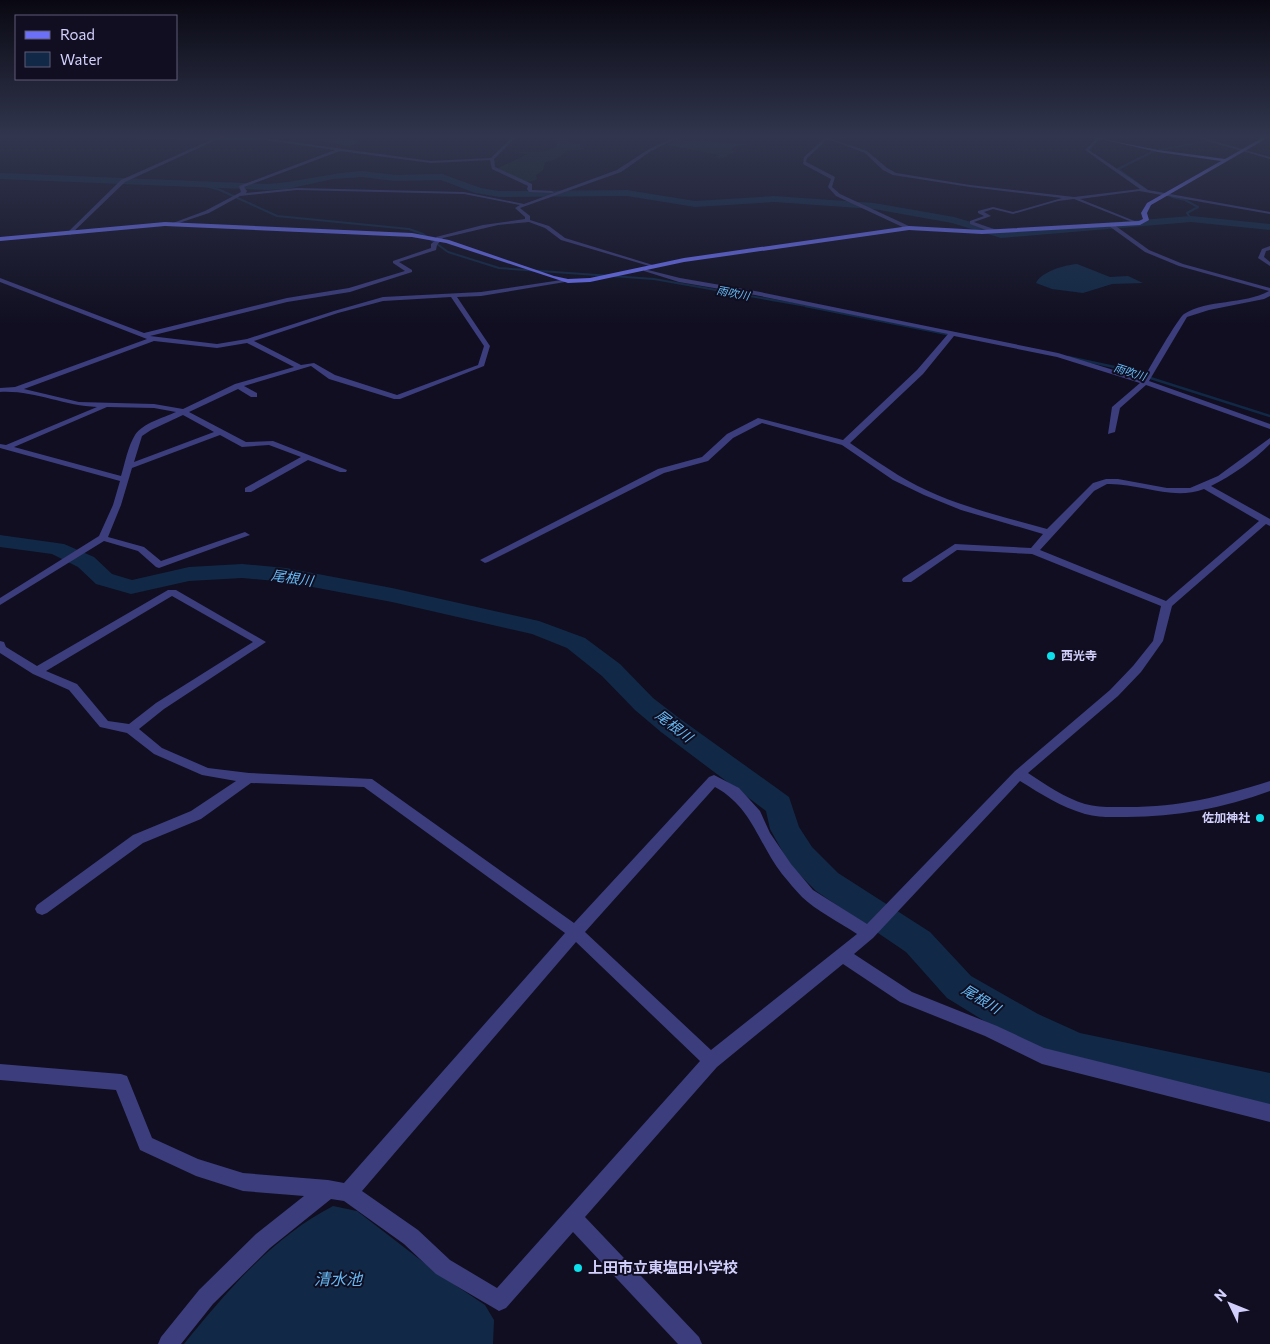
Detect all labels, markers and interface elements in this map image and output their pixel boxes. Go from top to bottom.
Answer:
legend [15,15,178,80]
text: Road [60,25,95,43]
text: Water [60,50,102,68]
water label: 雨吹川 [716,283,752,302]
water label: 雨吹川 [1112,360,1149,383]
water label: 尾根川 [270,566,316,589]
place label: 西光寺 [1061,648,1097,662]
marker: 西光寺 [1045,650,1057,662]
water label: 尾根川 [653,706,698,746]
place label: 佐加神社 [1202,810,1250,824]
marker: 佐加神社 [1254,812,1266,824]
water label: 尾根川 [959,980,1005,1018]
place label: 上田市立東塩田小学校 [588,1258,738,1276]
marker: 上田市立東塩田小学校 [572,1262,584,1274]
water label: 清水池 [314,1269,364,1288]
north arrow [1205,1279,1255,1329]
text: N [1210,1285,1230,1304]

